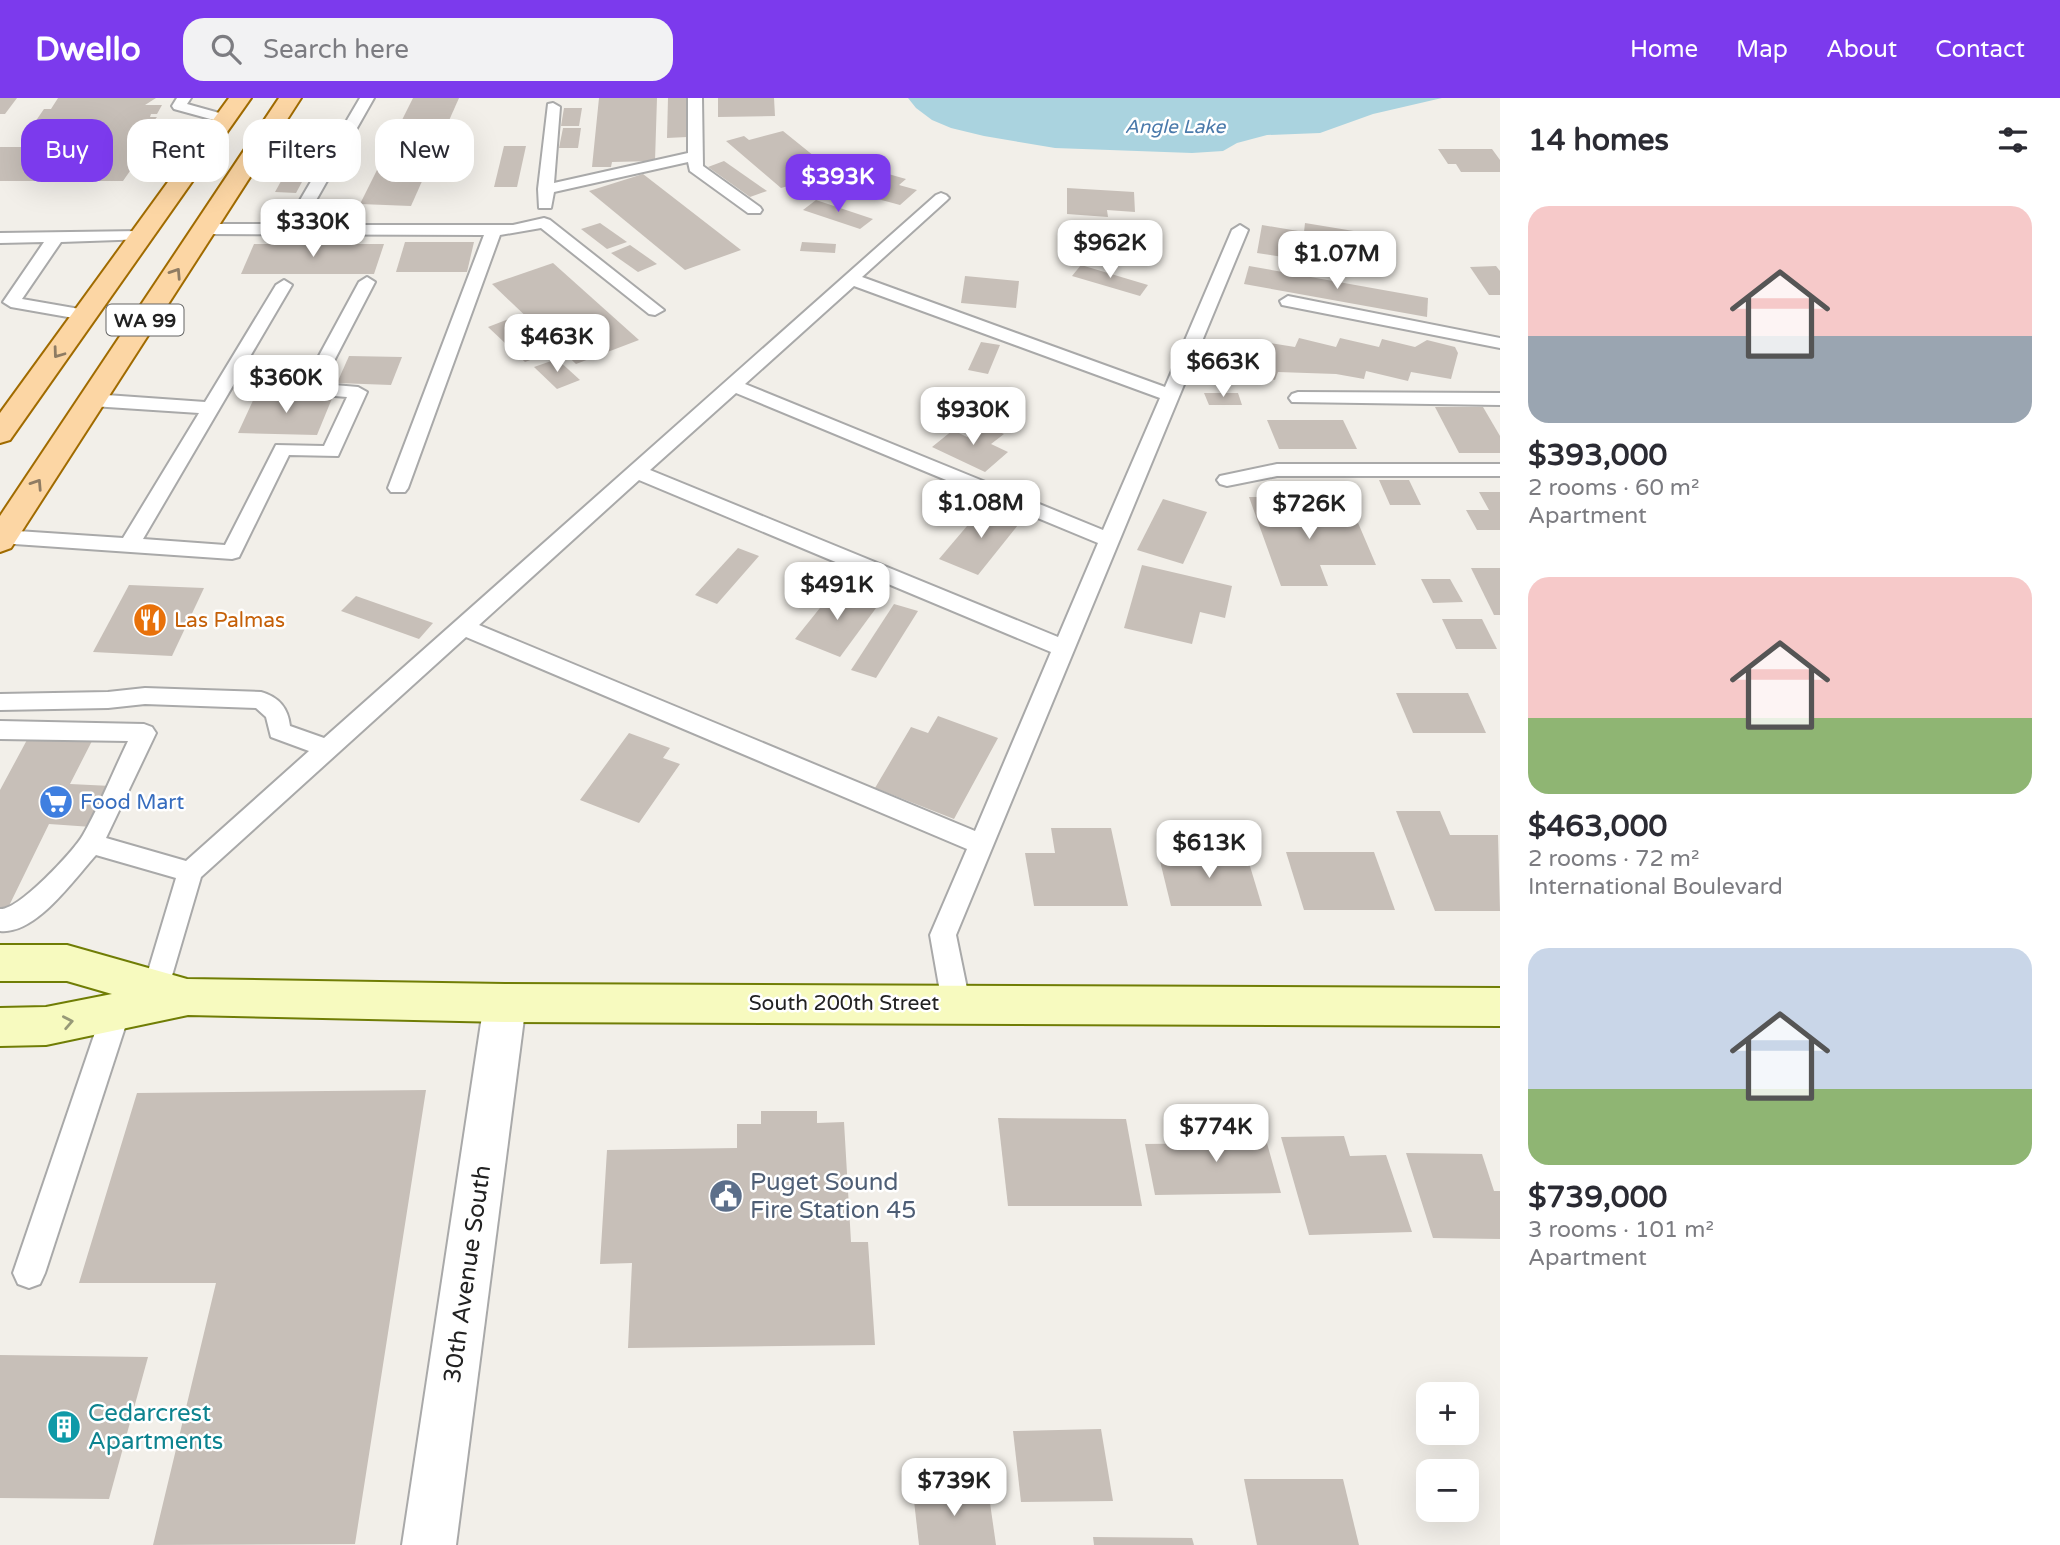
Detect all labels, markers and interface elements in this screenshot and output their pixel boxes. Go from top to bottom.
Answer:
search box [183,18,673,81]
text: Dwello [35,30,141,69]
icon: search [207,30,245,68]
text: Search here [263,34,409,65]
text: Home [1630,35,1698,64]
text: Map [1736,35,1788,64]
text: About [1826,35,1897,64]
text: Contact [1935,35,2025,64]
water label: Angle Lake [1125,116,1227,138]
chip: Buy [21,119,113,182]
chip: Rent [127,119,229,182]
chip: Filters [243,119,361,182]
chip: New [375,119,474,182]
icon: filters [1994,121,2032,159]
text: 14 homes [1528,122,1669,159]
pin: $393K [789,155,887,214]
text: $393K [802,163,874,191]
pin: $330K [264,200,362,259]
text: $330K [277,208,349,236]
pin: $962K [1061,220,1159,280]
text: $962K [1074,229,1146,257]
pin: $1.07M [1280,232,1394,291]
text: $1.07M [1294,240,1380,268]
icon: home [1717,251,1843,377]
one-way arrow [168,268,180,281]
road number: WA 99 [106,304,184,336]
pin: $463K [508,314,606,374]
text: $463K [521,323,593,351]
pin: $663K [1174,340,1272,399]
one-way arrow [54,345,66,358]
text: $663K [1187,348,1259,376]
pin: $360K [237,356,335,415]
text: $360K [250,364,322,392]
pin: $930K [924,388,1022,447]
text: $930K [937,396,1009,424]
text: $393,000 [1528,437,1667,474]
text: 2 rooms · 60 m² [1528,474,1699,502]
one-way arrow [29,478,42,491]
pin: $1.08M [924,480,1038,540]
pin: $726K [1260,482,1358,541]
text: $1.08M [938,489,1024,517]
text: $726K [1273,490,1345,518]
text: Apartment [1528,502,1647,530]
pin: $491K [788,562,886,622]
text: $491K [801,571,873,599]
restaurant icon: Las Palmas [131,601,169,639]
place label: Las Palmas [174,608,285,633]
icon: home [1717,622,1843,748]
supermarket icon: Food Mart [37,783,75,821]
place label: Food Mart [80,790,184,815]
text: $463,000 [1528,808,1667,845]
pin: $613K [1160,820,1258,880]
text: $613K [1173,829,1245,857]
text: 2 rooms · 72 m² [1528,845,1699,873]
text: International Boulevard [1528,873,1783,901]
street label: South 200th Street [749,991,939,1016]
icon: home [1717,993,1843,1119]
one-way arrow [62,1015,74,1030]
pin: $774K [1167,1104,1265,1164]
text: $774K [1180,1113,1252,1141]
street label: 30th Avenue South [438,1163,497,1385]
place label: Puget Sound Fire Station 45 [750,1168,916,1225]
public building icon: Puget Sound Fire Station 45 [707,1177,745,1215]
text: $739,000 [1528,1179,1667,1216]
text: 3 rooms · 101 m² [1528,1216,1714,1244]
text: Apartment [1528,1244,1647,1272]
map controls [1416,1382,1479,1522]
button: + [1416,1382,1479,1445]
place label: Cedarcrest Apartments [88,1399,223,1456]
building icon: Cedarcrest Apartments [45,1408,83,1446]
pin: $739K [905,1458,1003,1518]
button: − [1416,1459,1479,1522]
text: $739K [918,1467,990,1495]

